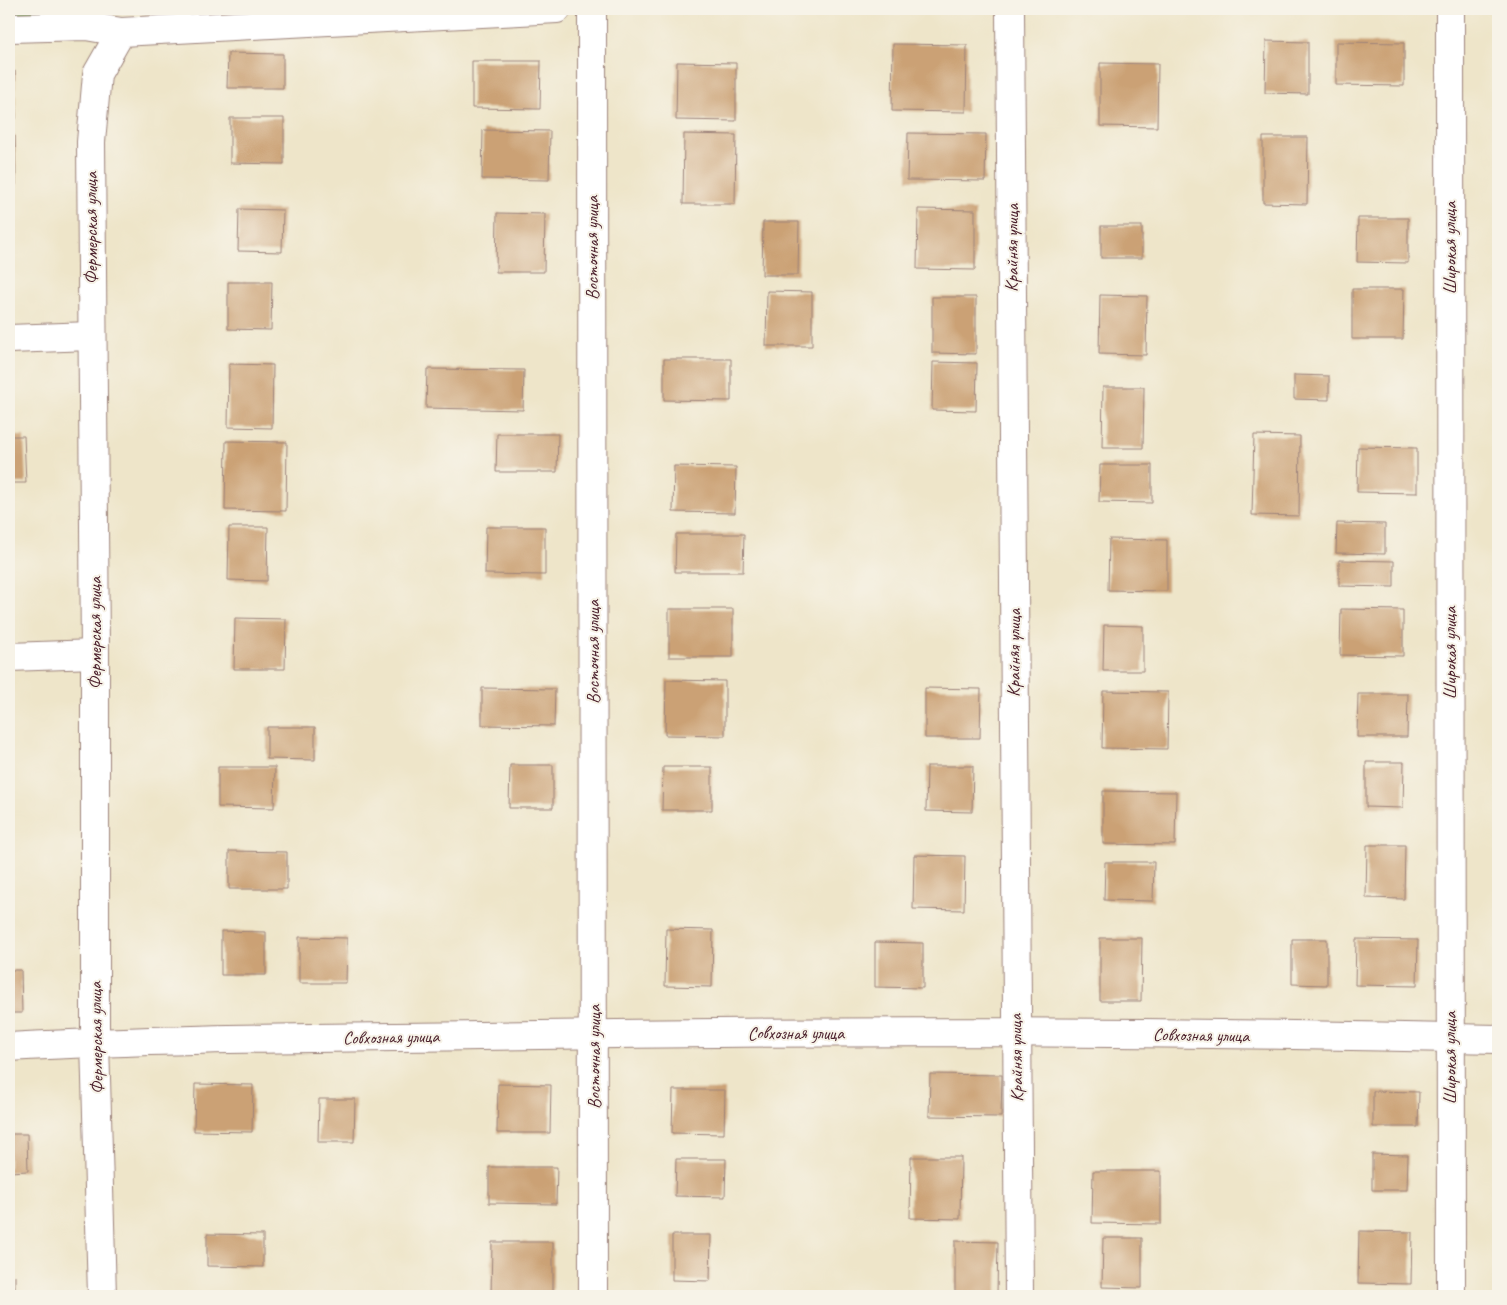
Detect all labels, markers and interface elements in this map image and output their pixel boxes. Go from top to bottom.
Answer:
street label: Фермерская улица [80,171,102,284]
street label: Восточная улица [581,195,603,300]
street label: Широкая улица [1439,200,1461,294]
street label: Крайняя улица [1001,202,1023,292]
street label: Фермерская улица [84,576,106,689]
street label: Восточная улица [582,599,604,704]
street label: Широкая улица [1439,605,1461,699]
street label: Крайняя улица [1003,607,1025,697]
street label: Фермерская улица [84,980,108,1094]
street label: Восточная улица [583,1004,605,1109]
street label: Широкая улица [1439,1010,1461,1104]
street label: Крайняя улица [1004,1012,1028,1102]
street label: Совхозная улица [748,1022,845,1044]
street label: Совхозная улица [1153,1023,1250,1047]
street label: Совхозная улица [343,1025,440,1049]

